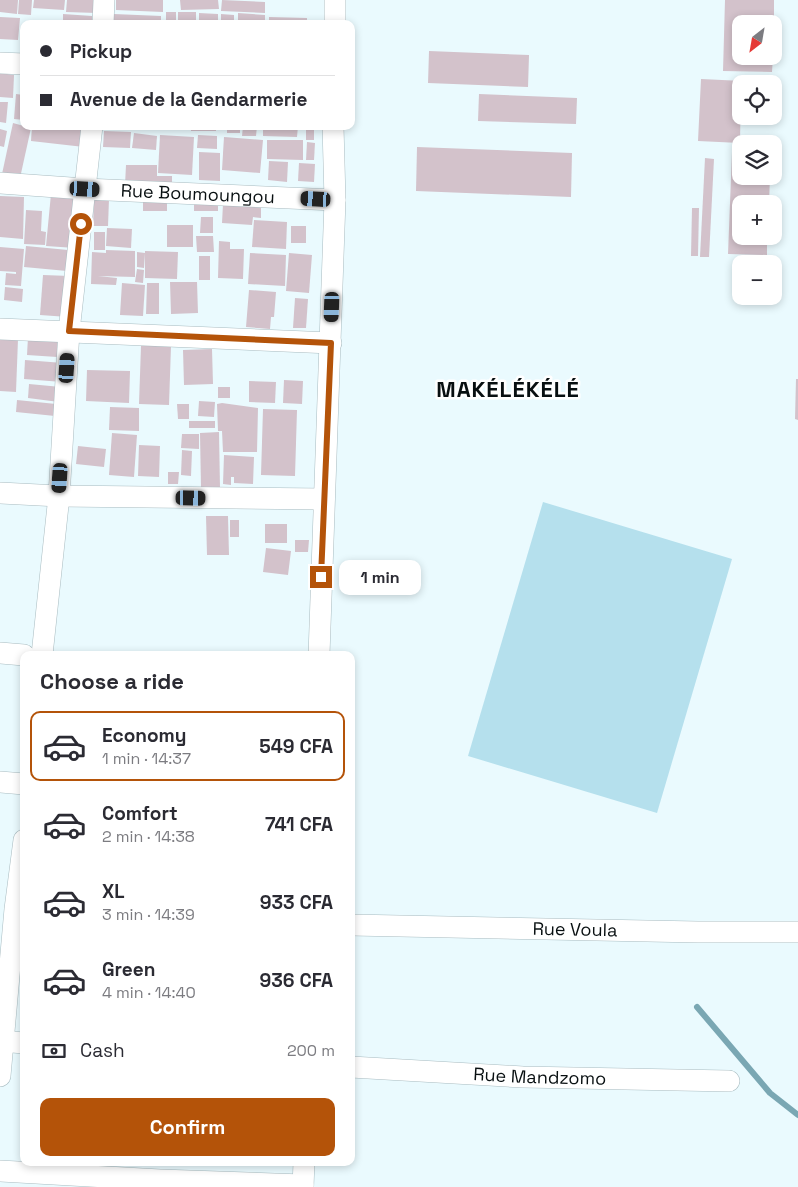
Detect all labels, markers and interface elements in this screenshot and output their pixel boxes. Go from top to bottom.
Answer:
north arrow [732,15,782,65]
map controls [732,15,782,305]
text: Pickup [70,39,132,64]
button: locate [732,75,782,125]
text: Avenue de la Gendarmerie [70,87,307,112]
button: layers [732,135,782,185]
street label: Rue Boumoungou [120,179,275,208]
car [69,181,100,197]
car [300,191,331,207]
button: + [732,195,782,245]
route start [70,213,92,235]
button: − [732,255,782,305]
car [323,292,340,322]
car [58,353,75,383]
district label: MAKÉLÉKÉLÉ [436,375,580,403]
car [51,463,68,493]
car [175,490,206,506]
callout: 1 min [338,560,421,594]
route end [310,566,332,588]
text: 1 min [360,567,400,588]
text: Choose a ride [40,667,184,695]
text: Economy [102,723,186,748]
icon: car [42,724,87,769]
text: 549 CFA [259,734,333,759]
text: 1 min · 14:37 [102,748,191,769]
text: Comfort [102,801,178,826]
icon: car [42,802,87,847]
text: 741 CFA [265,812,333,837]
text: 2 min · 14:38 [102,826,195,847]
text: XL [102,879,125,904]
icon: car [42,880,87,925]
text: 933 CFA [260,890,333,915]
text: 3 min · 14:39 [102,904,195,925]
street label: Rue Voula [532,917,618,941]
text: Green [102,957,155,982]
icon: car [42,958,87,1003]
text: 936 CFA [260,968,333,993]
text: 4 min · 14:40 [102,982,196,1003]
icon: cash [40,1037,68,1065]
text: Cash [80,1038,125,1063]
text: 200 m [287,1040,335,1061]
street label: Rue Mandzomo [473,1062,606,1090]
button: Confirm [40,1098,335,1156]

